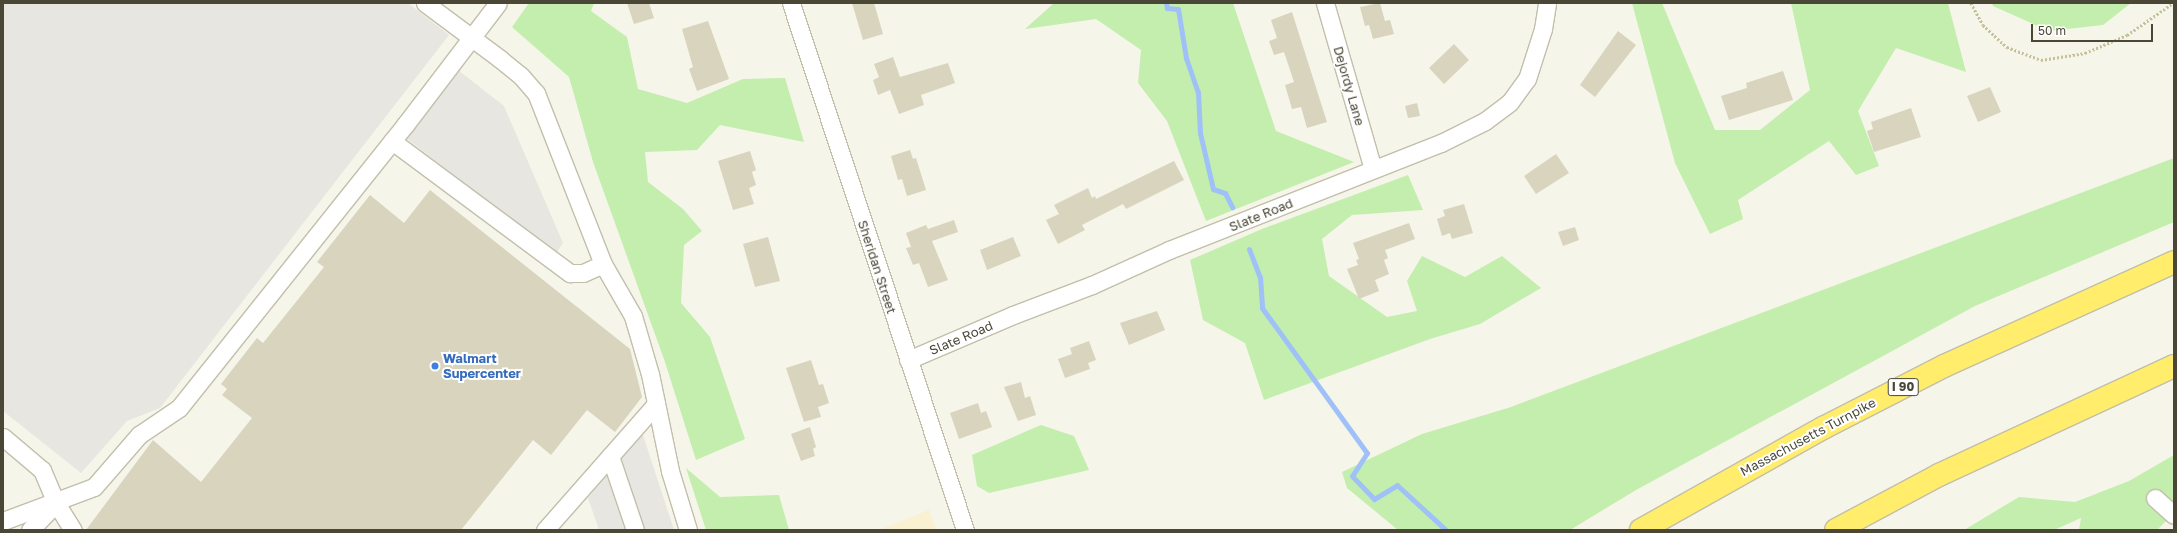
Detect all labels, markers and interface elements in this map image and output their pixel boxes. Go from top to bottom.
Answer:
scale bar [2033,16,2155,42]
text: 50 m [2038,23,2066,38]
street label: Dejordy Lane [1330,45,1368,127]
street label: Slate Road [1227,195,1295,235]
street label: Sheridan Street [855,218,899,316]
street label: Slate Road [927,318,995,358]
place label: Walmart Supercenter [443,351,521,382]
marker: Walmart Supercenter [430,361,440,371]
road number: I 90 [1887,377,1919,397]
street label: Massachusetts Turnpike [1738,395,1878,479]

